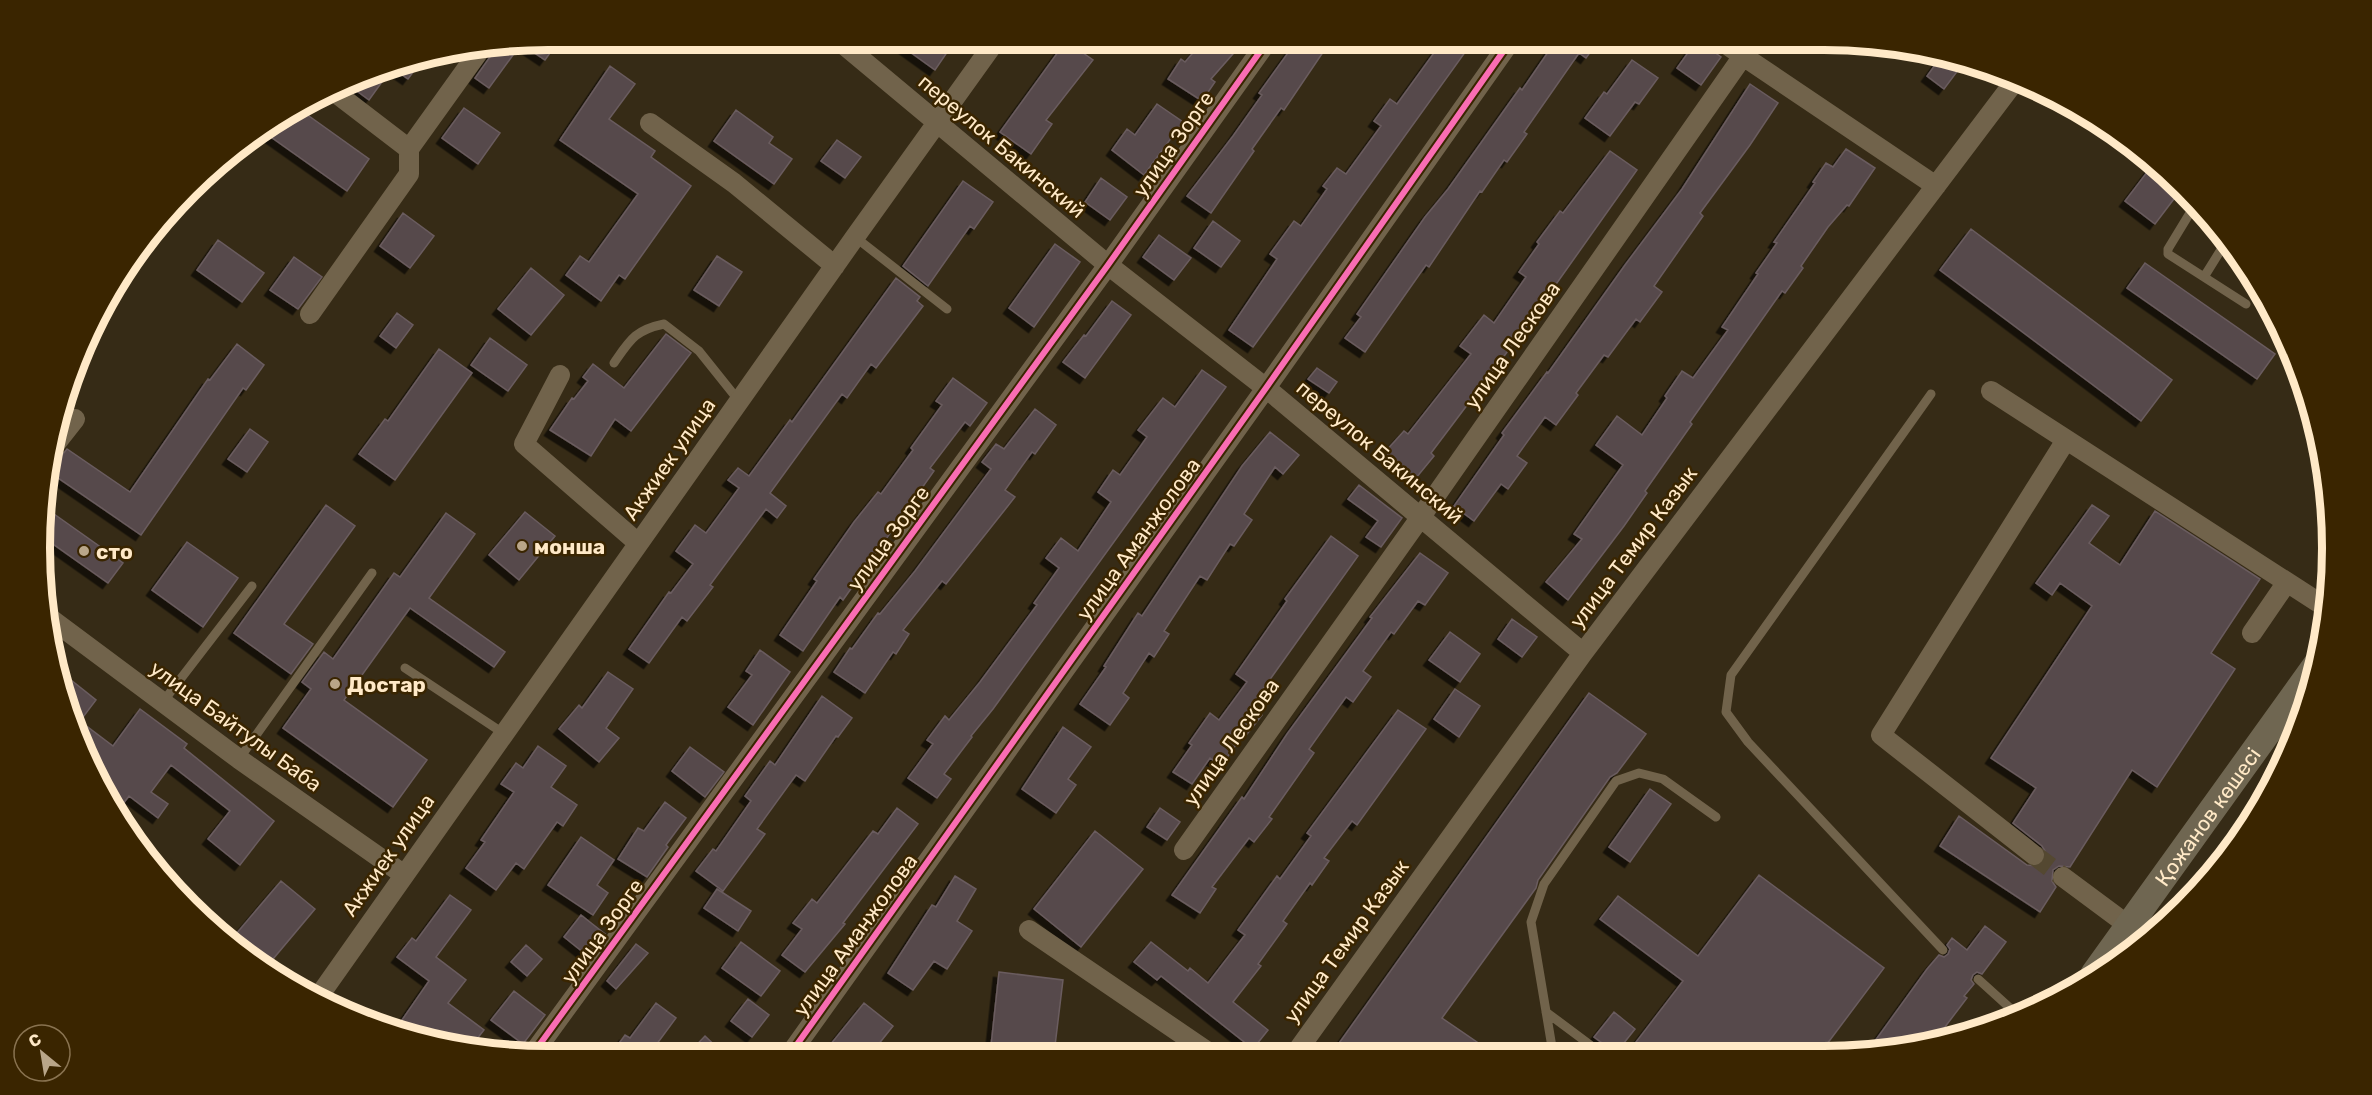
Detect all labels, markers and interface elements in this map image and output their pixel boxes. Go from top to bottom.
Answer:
street label: переулок Бакинский [914,69,1090,223]
street label: улица Зорге [1127,86,1219,202]
street label: улица Лескова [1459,276,1565,414]
street label: переулок Бакинский [1292,375,1468,529]
street label: Акжиек улица [618,393,720,525]
street label: улица Аманжолова [1071,453,1205,625]
street label: улица Темир Казык [1564,461,1702,633]
street label: улица Зорге [842,481,934,595]
place label: монша [534,534,605,559]
place label: сто [96,539,133,564]
marker: монша [515,539,529,553]
marker: сто [77,544,91,558]
street label: улица Байтулы Баба [145,655,327,797]
place label: Достар [347,672,426,697]
street label: улица Лескова [1178,673,1284,811]
marker: Достар [328,677,342,691]
street label: Қожанов көшесі [2149,742,2265,891]
street label: Акжиек улица [337,789,439,921]
street label: улица Аманжолова [788,849,922,1021]
street label: улица Темир Казык [1278,854,1414,1028]
street label: улица Зорге [556,874,648,988]
north arrow [12,1023,72,1083]
text: С [25,1029,44,1051]

